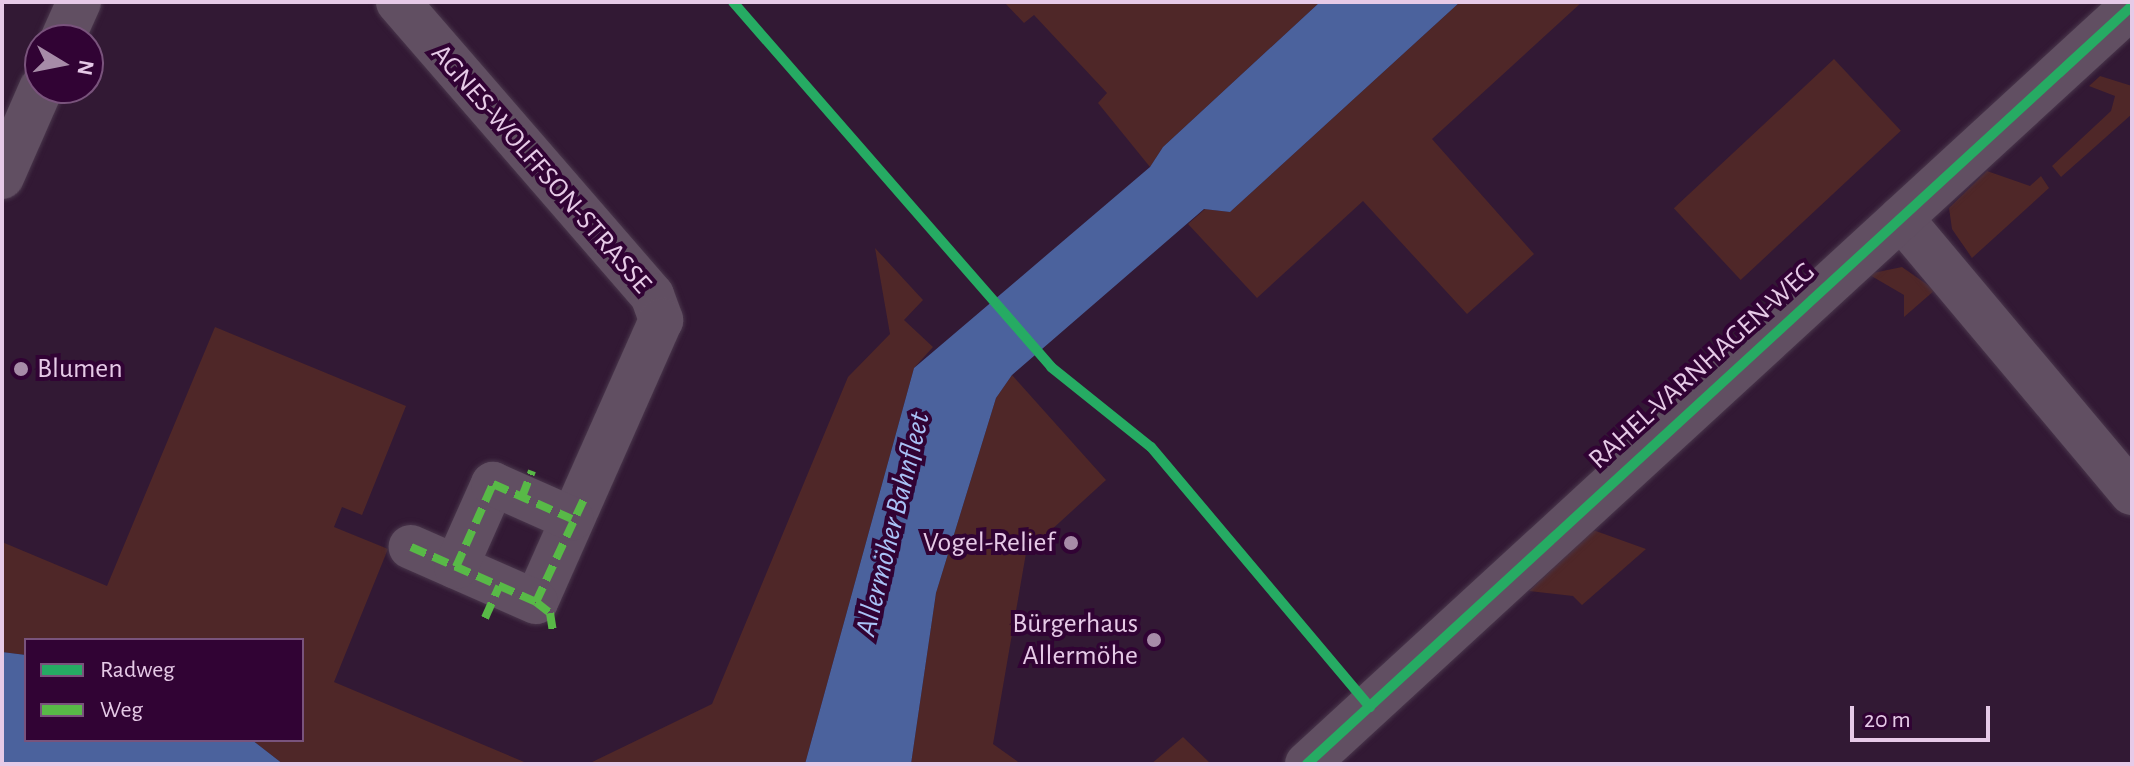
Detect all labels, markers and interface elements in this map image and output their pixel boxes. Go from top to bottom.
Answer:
north arrow [24,24,104,104]
street label: AGNES-WOLFFSON-STRASSE [424,38,658,300]
text: N [74,58,98,77]
street label: RAHEL-VARNHAGEN-WEG [1582,255,1822,477]
place label: Blumen [37,352,123,386]
marker: Blumen [12,360,30,378]
water label: Allermöher Bahnfleet [848,408,938,640]
place label: Vogel-Relief [923,526,1055,560]
marker: Vogel-Relief [1062,534,1080,552]
place label: Bürgerhaus Allermöhe [1012,607,1138,673]
marker: Bürgerhaus Allermöhe [1145,631,1163,649]
legend [24,638,304,742]
text: Radweg [100,658,175,682]
scale bar [1854,690,1994,740]
text: Weg [100,698,143,722]
text: 20 m [1864,708,1911,732]

